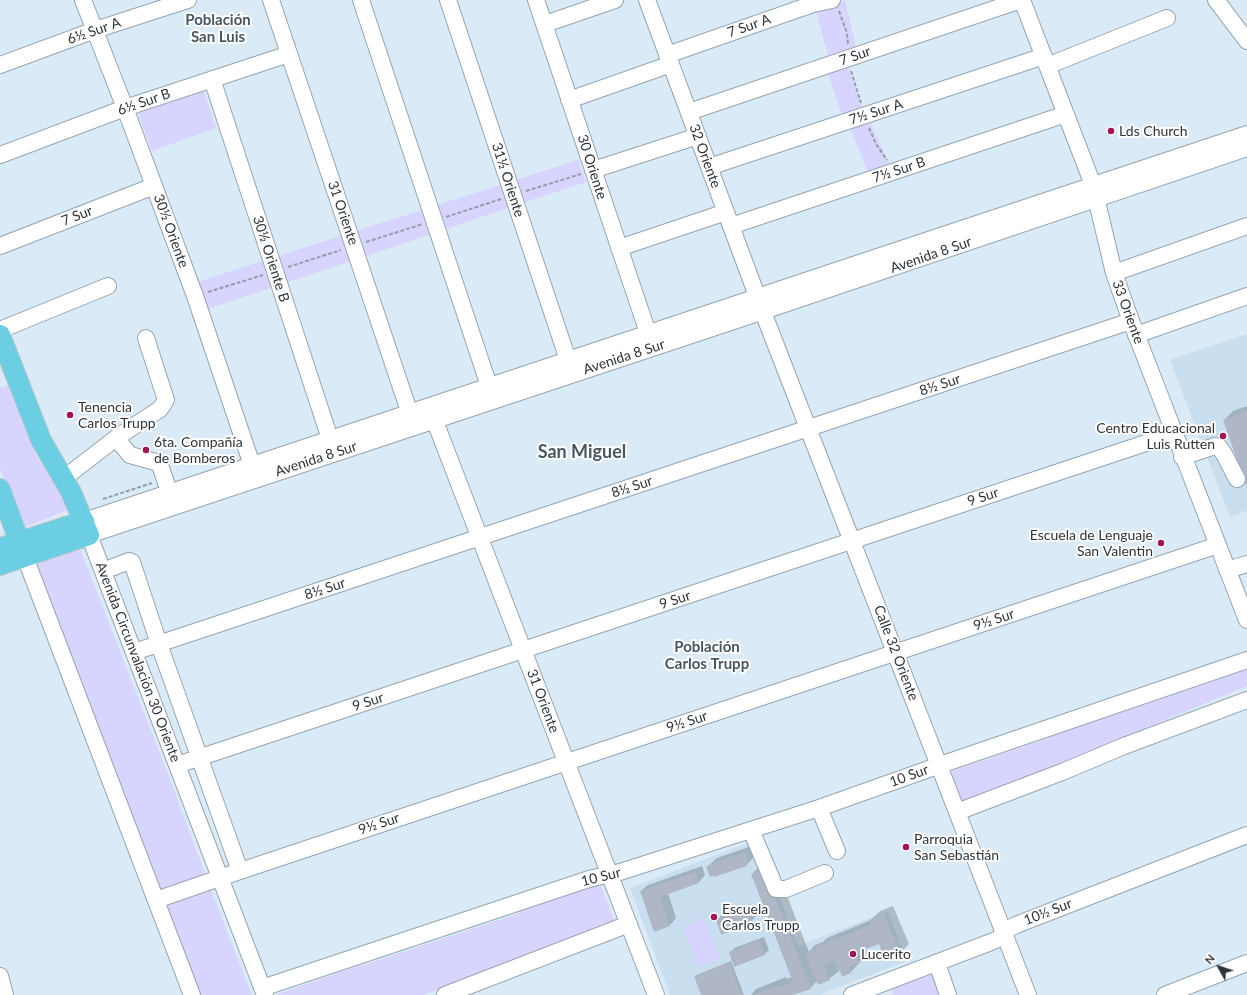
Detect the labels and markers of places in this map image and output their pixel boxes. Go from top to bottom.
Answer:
place label: Lds Church [1119,123,1188,139]
marker: Lds Church [1106,126,1116,136]
place label: Tenencia Carlos Trupp [78,399,156,432]
marker: Tenencia Carlos Trupp [65,410,75,420]
place label: Centro Educacional Luis Rutten [1096,420,1215,452]
marker: Centro Educacional Luis Rutten [1218,431,1228,441]
place label: 6ta. Compañía de Bomberos [154,434,243,466]
marker: 6ta. Compañía de Bomberos [141,445,151,455]
place label: Escuela de Lenguaje San Valentin [1030,527,1153,560]
marker: Escuela de Lenguaje San Valentin [1156,538,1166,548]
place label: Parroquia San Sebastián [914,831,999,864]
marker: Parroquia San Sebastián [901,842,911,852]
place label: Escuela Carlos Trupp [722,901,800,934]
marker: Escuela Carlos Trupp [709,912,719,922]
place label: Lucerito [861,946,911,962]
marker: Lucerito [848,949,858,959]

